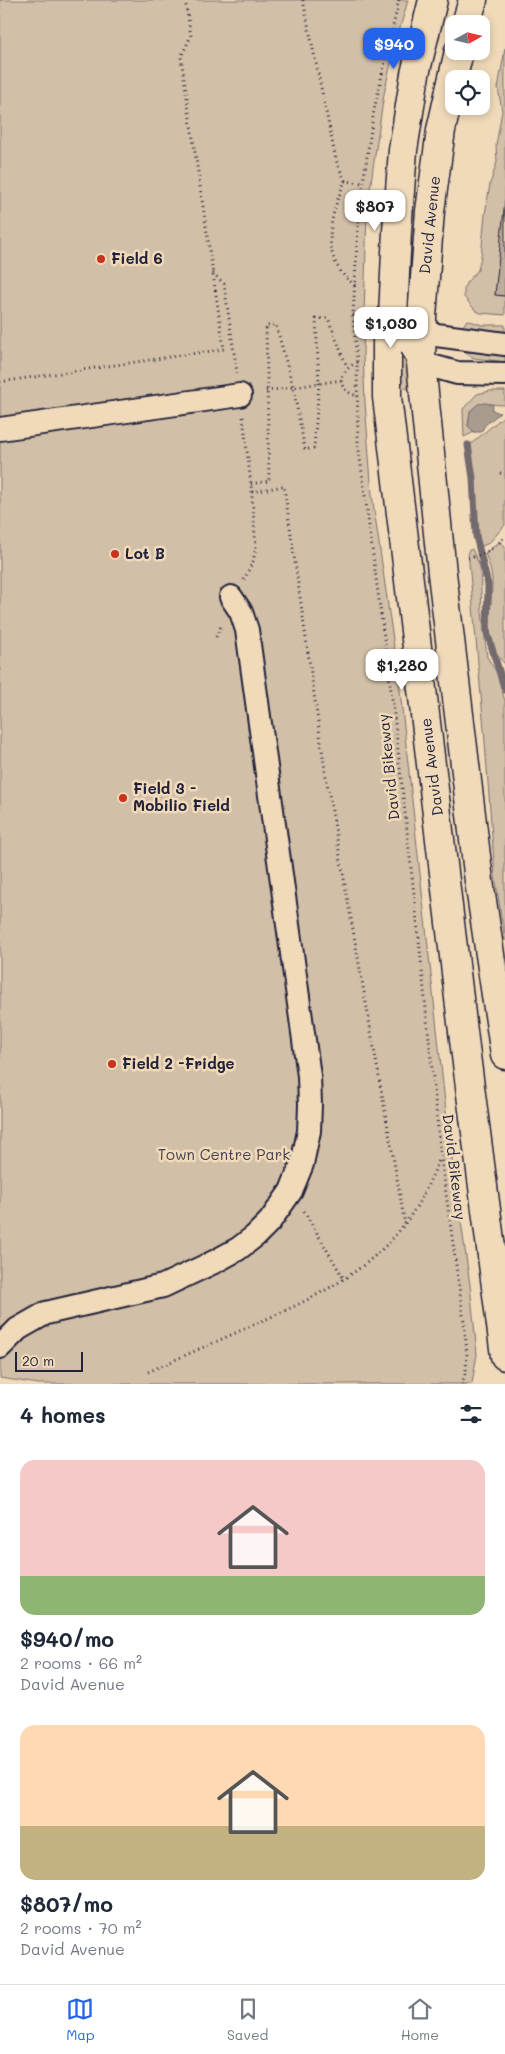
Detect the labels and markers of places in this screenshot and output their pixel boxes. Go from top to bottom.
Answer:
pin: $940 [364,28,424,70]
pin: $807 [345,190,405,232]
place label: Field 6 [111,248,163,268]
marker: Field 6 [95,253,107,265]
pin: $1,030 [350,306,432,349]
place label: Lot B [125,543,165,563]
marker: Lot B [109,548,121,560]
pin: $1,280 [361,648,443,691]
place label: Field 3 - Mobilio Field [133,778,230,815]
marker: Field 3 - Mobilio Field [117,792,129,804]
place label: Field 2 -Fridge [122,1053,235,1073]
marker: Field 2 -Fridge [106,1058,118,1070]

